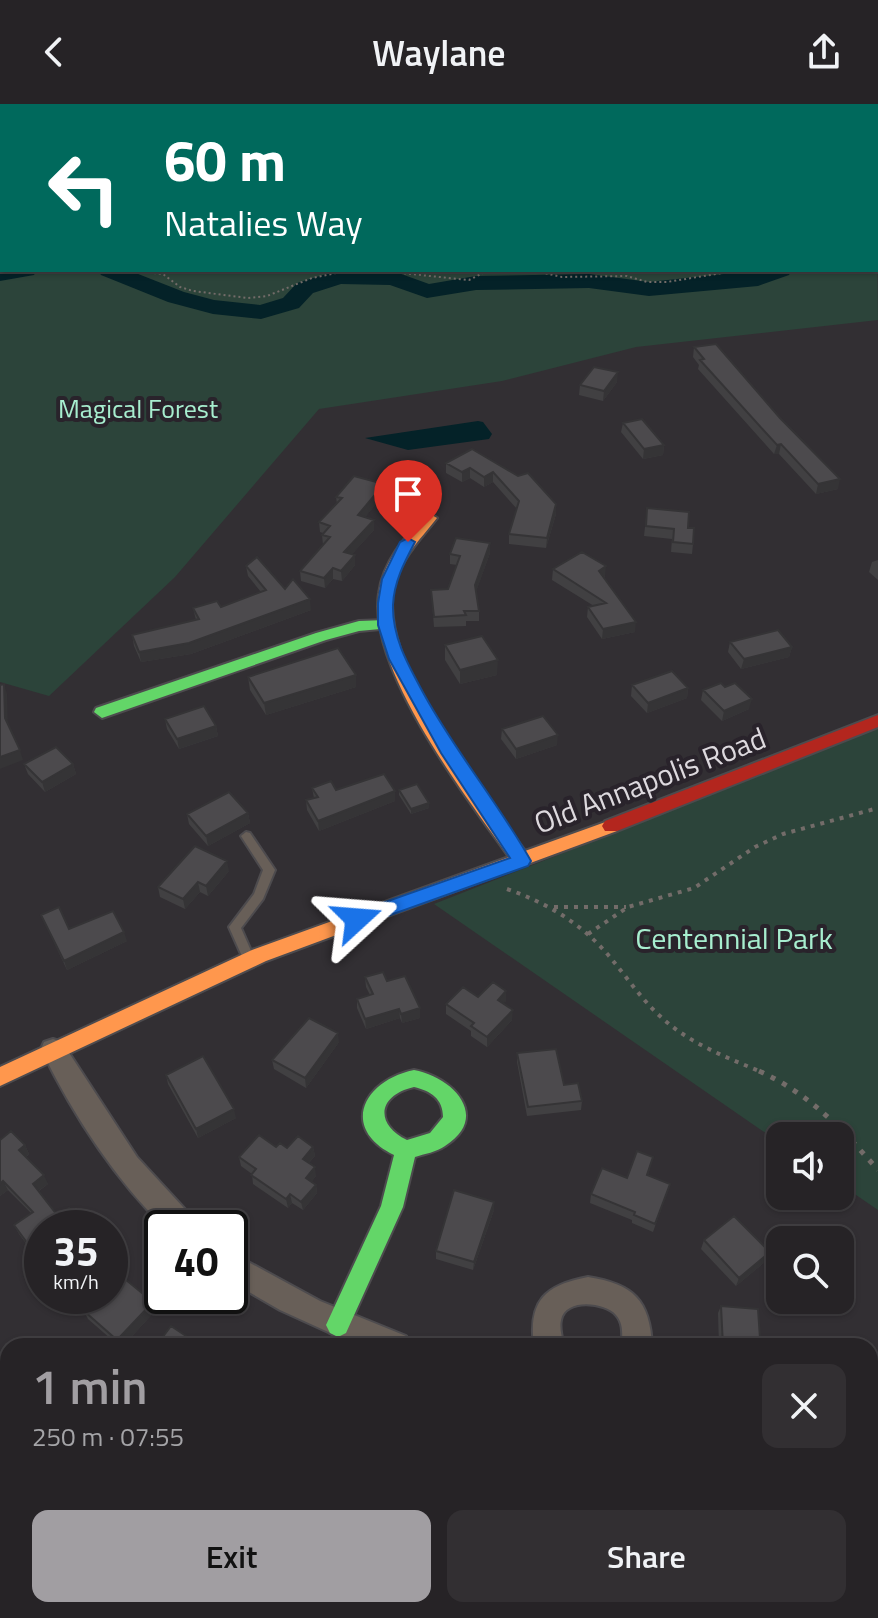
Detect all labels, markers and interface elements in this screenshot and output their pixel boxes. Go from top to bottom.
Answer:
text: Waylane [372,25,506,80]
icon: back [32,30,76,74]
icon: share [802,30,846,74]
text: 60 m [164,118,286,203]
icon: left [32,136,136,240]
text: Natalies Way [164,195,363,250]
park label: Magical Forest [58,389,218,428]
pin [374,460,442,542]
icon: arrive [386,472,430,516]
street label: Old Annapolis Road [527,715,772,845]
position arrow [315,877,399,961]
park label: Centennial Park [635,915,833,961]
map controls [766,1122,854,1314]
button: sound [766,1122,854,1210]
speed limit sign: 40 [144,1210,248,1314]
text: 35 [54,1221,98,1282]
button: search [766,1226,854,1314]
text: km/h [53,1266,99,1297]
text: 1 min [32,1350,147,1423]
button: close [762,1364,846,1448]
text: 250 m · 07:55 [32,1417,184,1456]
button: Exit [32,1510,431,1602]
button: Share [447,1510,846,1602]

